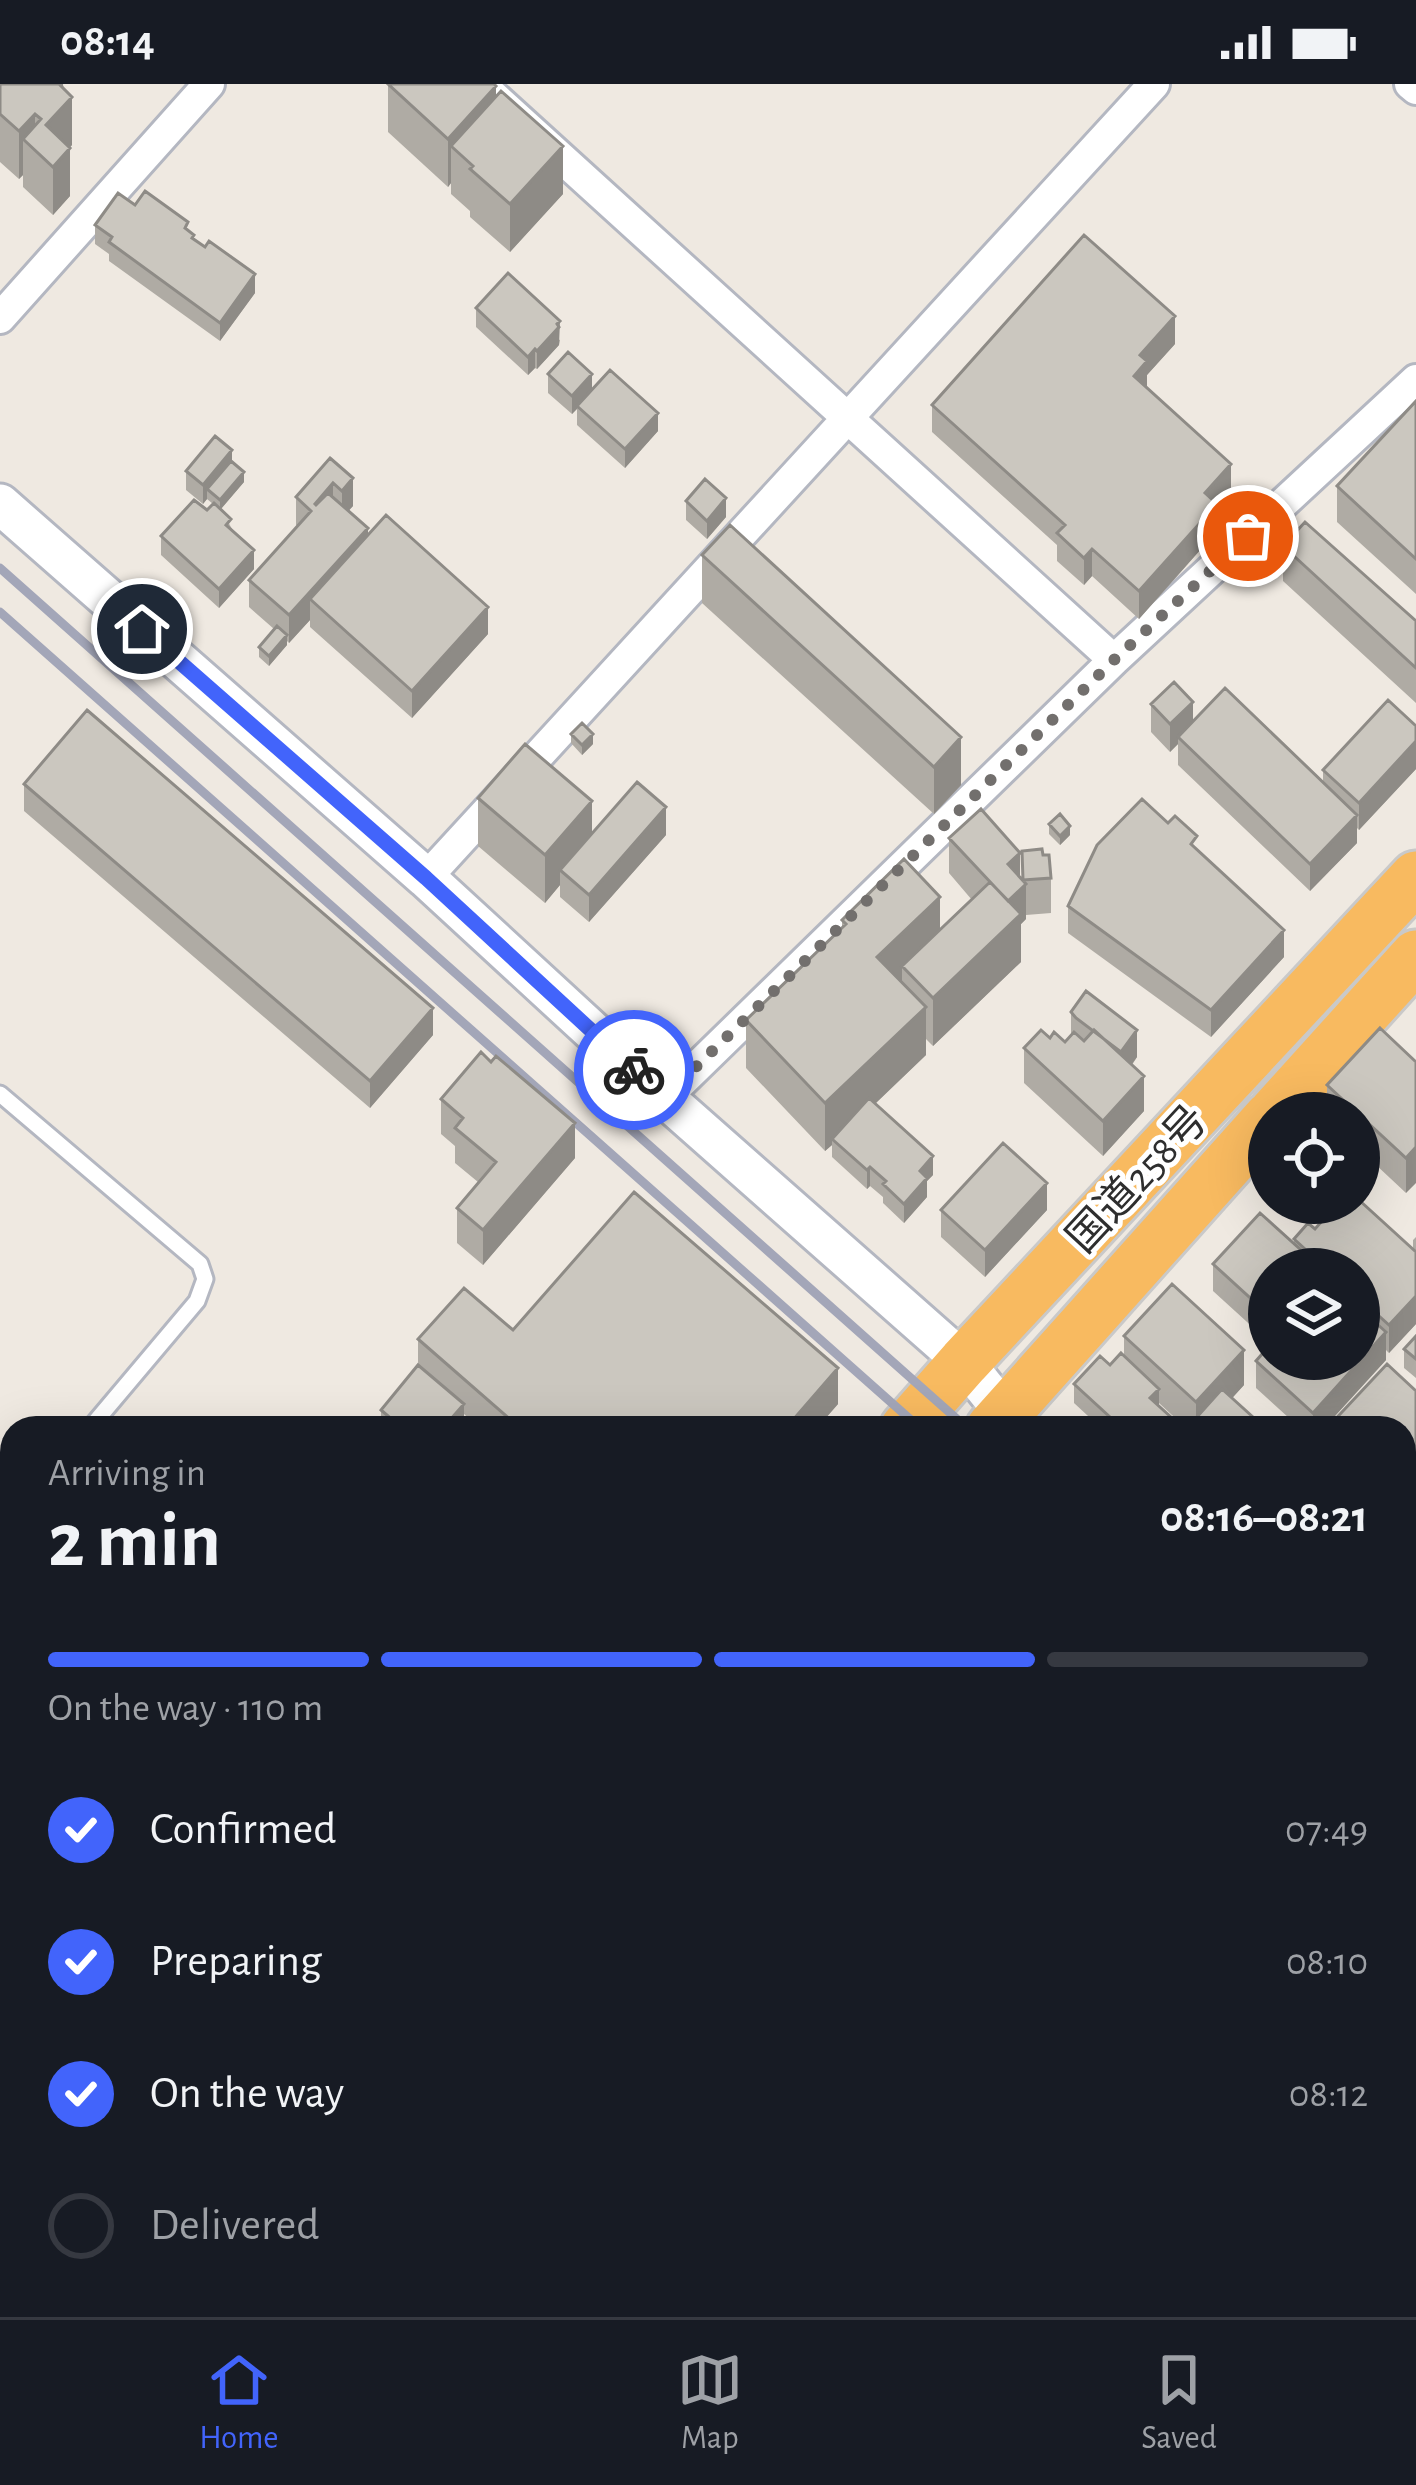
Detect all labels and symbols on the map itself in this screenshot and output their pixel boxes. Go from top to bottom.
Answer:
pin [1197,485,1299,587]
pin [91,578,193,680]
courier [574,1010,694,1130]
street label: 国道258号 [1058,1097,1215,1260]

